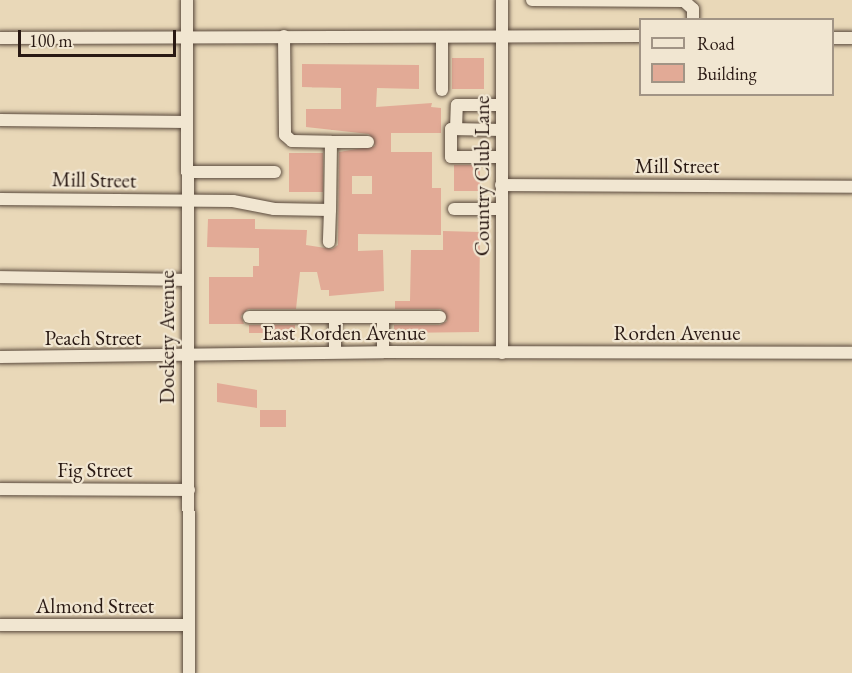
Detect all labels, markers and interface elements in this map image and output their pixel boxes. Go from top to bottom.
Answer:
scale bar [21,18,178,56]
legend [639,18,834,96]
text: 100 m [29,29,73,52]
text: Road [697,32,735,55]
text: Building [697,62,757,85]
street label: Country Club Lane [469,96,495,256]
street label: Mill Street [635,153,719,179]
street label: Mill Street [52,167,136,193]
street label: Dockery Avenue [154,270,180,404]
street label: East Rorden Avenue [262,320,426,346]
street label: Rorden Avenue [614,320,740,346]
street label: Peach Street [45,325,141,351]
street label: Fig Street [57,457,133,483]
street label: Almond Street [36,593,154,619]

